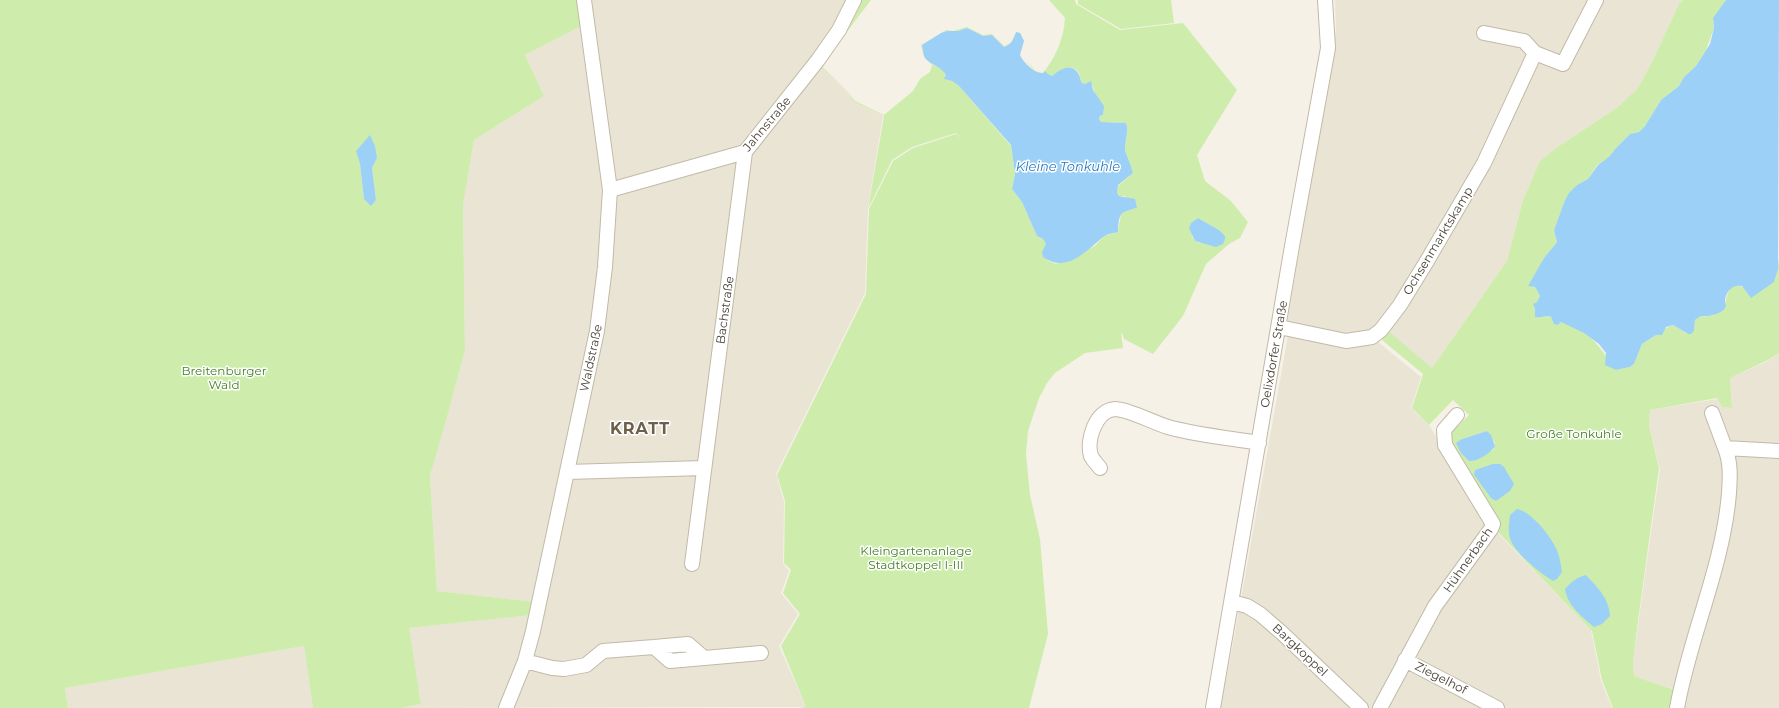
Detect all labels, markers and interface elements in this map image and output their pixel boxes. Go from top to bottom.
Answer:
street label: Jahnstraße [739,93,794,155]
water label: Kleine Tonkuhle [1016,158,1120,174]
street label: Ochsenmarktskamp [1399,184,1476,298]
street label: Bachstraße [712,275,737,345]
street label: Oelixdorfer Straße [1257,299,1290,409]
street label: Waldstraße [576,323,605,393]
park label: Breitenburger Wald [181,363,267,392]
district label: KRATT [610,419,670,438]
park label: Große Tonkuhle [1526,426,1622,441]
street label: Hühnerbach [1440,524,1496,595]
park label: Kleingartenanlage Stadtkoppel I-III [860,543,972,572]
street label: Bargkoppel [1270,620,1331,679]
street label: Ziegelhof [1413,658,1471,698]

